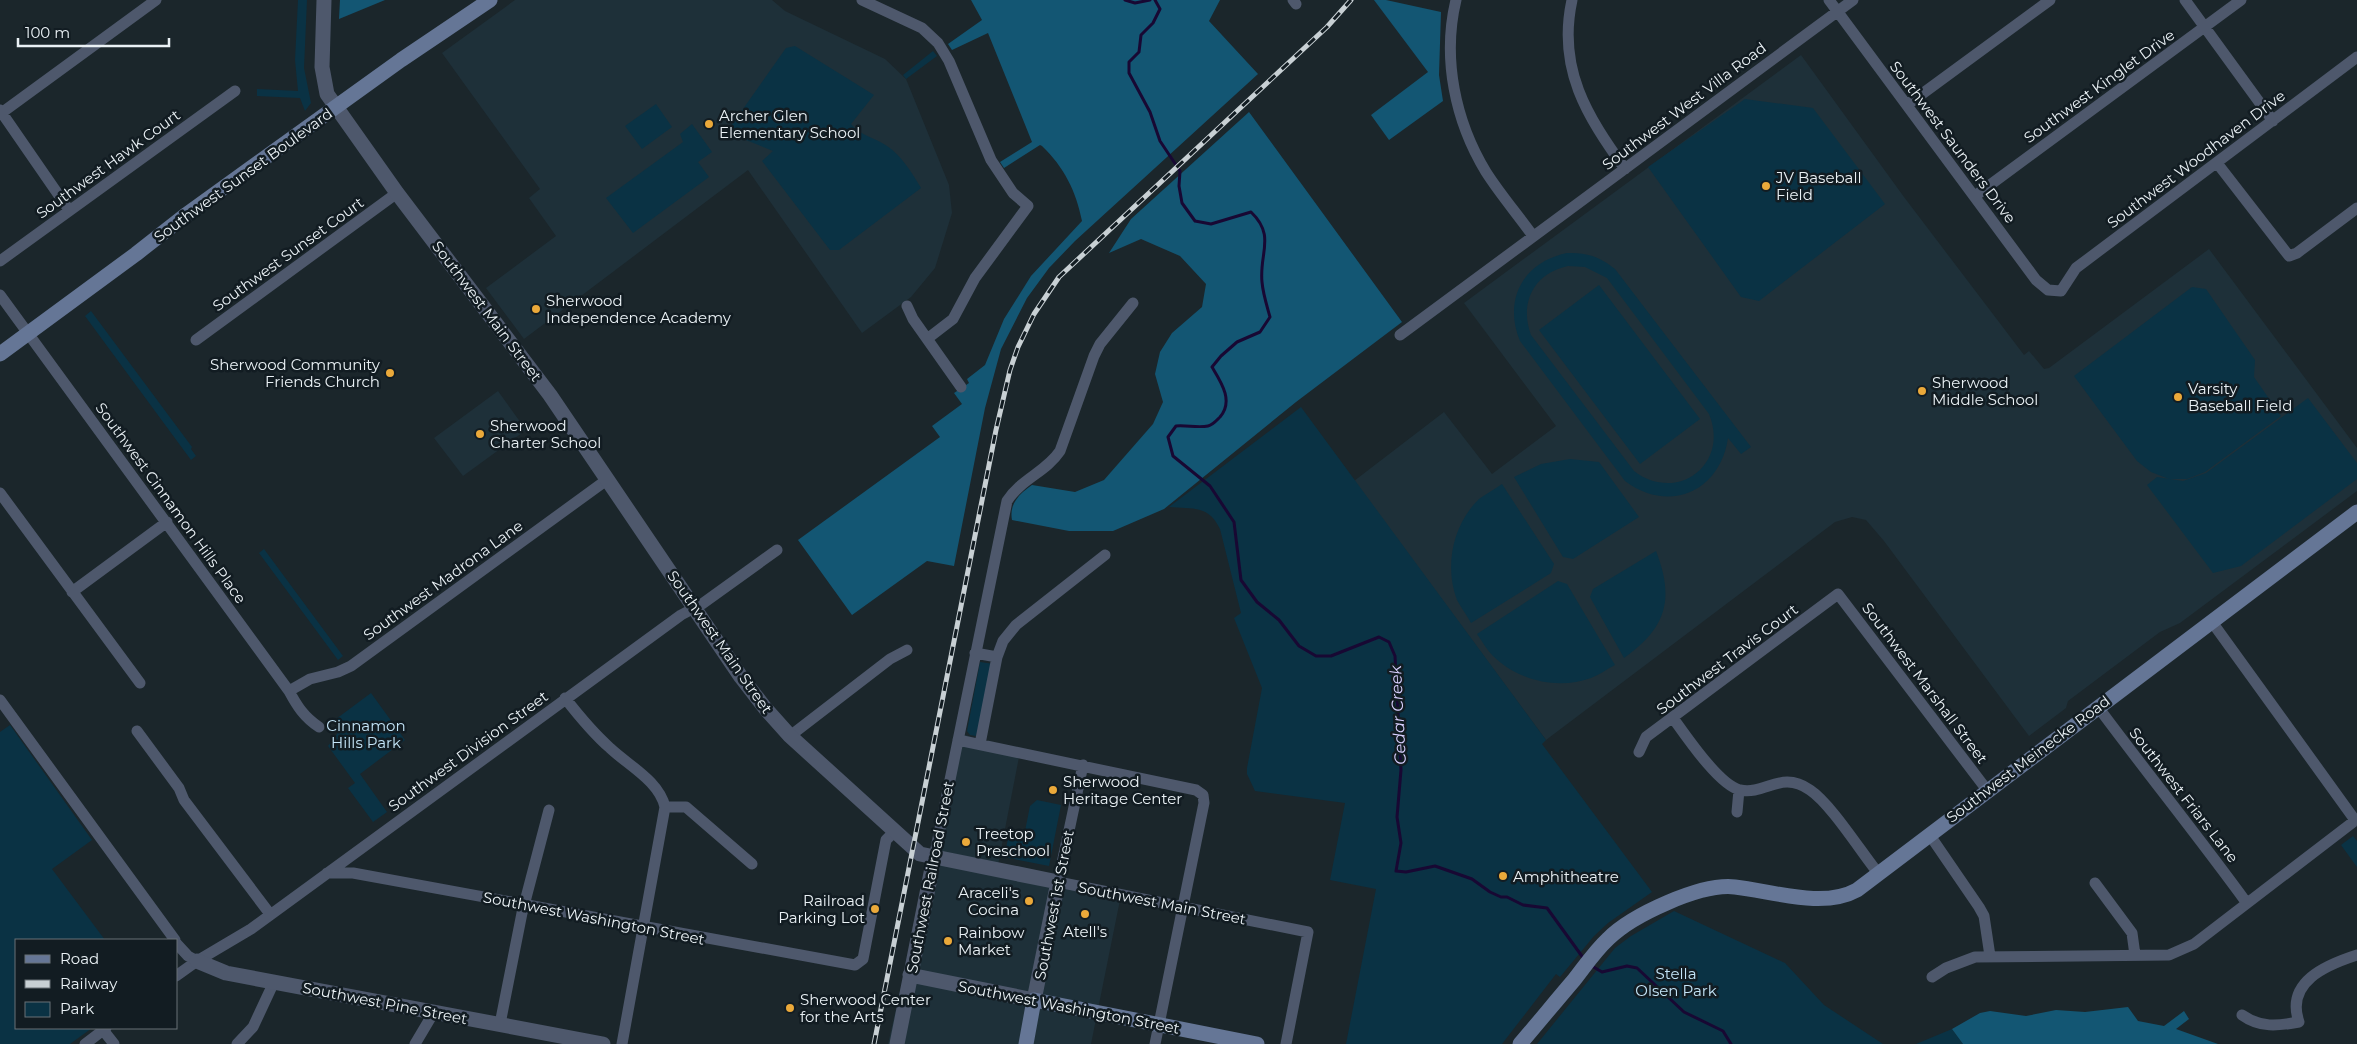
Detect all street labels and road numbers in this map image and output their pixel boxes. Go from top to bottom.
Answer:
street label: Southwest Kinglet Drive [2020,25,2178,147]
street label: Southwest West Villa Road [1598,38,1770,174]
street label: Southwest Saunders Drive [1886,57,2020,227]
street label: Southwest Woodhaven Drive [2103,86,2289,232]
street label: Southwest Sunset Boulevard [150,104,336,246]
street label: Southwest Hawk Court [32,105,184,223]
street label: Southwest Sunset Court [209,193,367,315]
street label: Southwest Main Street [428,237,546,385]
street label: Southwest Cinnamon Hills Place [92,399,250,607]
street label: Southwest Madrona Lane [360,516,526,644]
street label: Southwest Main Street [663,567,777,717]
street label: Southwest Marshall Street [1858,599,1992,767]
street label: Southwest Travis Court [1653,600,1801,718]
street label: Southwest Division Street [384,687,552,815]
street label: Southwest Meinecke Road [1942,691,2114,827]
street label: Southwest Friars Lane [2125,724,2243,866]
street label: Southwest Railroad Street [902,779,958,975]
street label: Southwest 1st Street [1030,828,1078,982]
street label: Southwest Main Street [1076,877,1248,929]
street label: Southwest Washington Street [482,887,706,949]
street label: Southwest Washington Street [957,976,1181,1038]
street label: Southwest Pine Street [301,978,469,1028]

